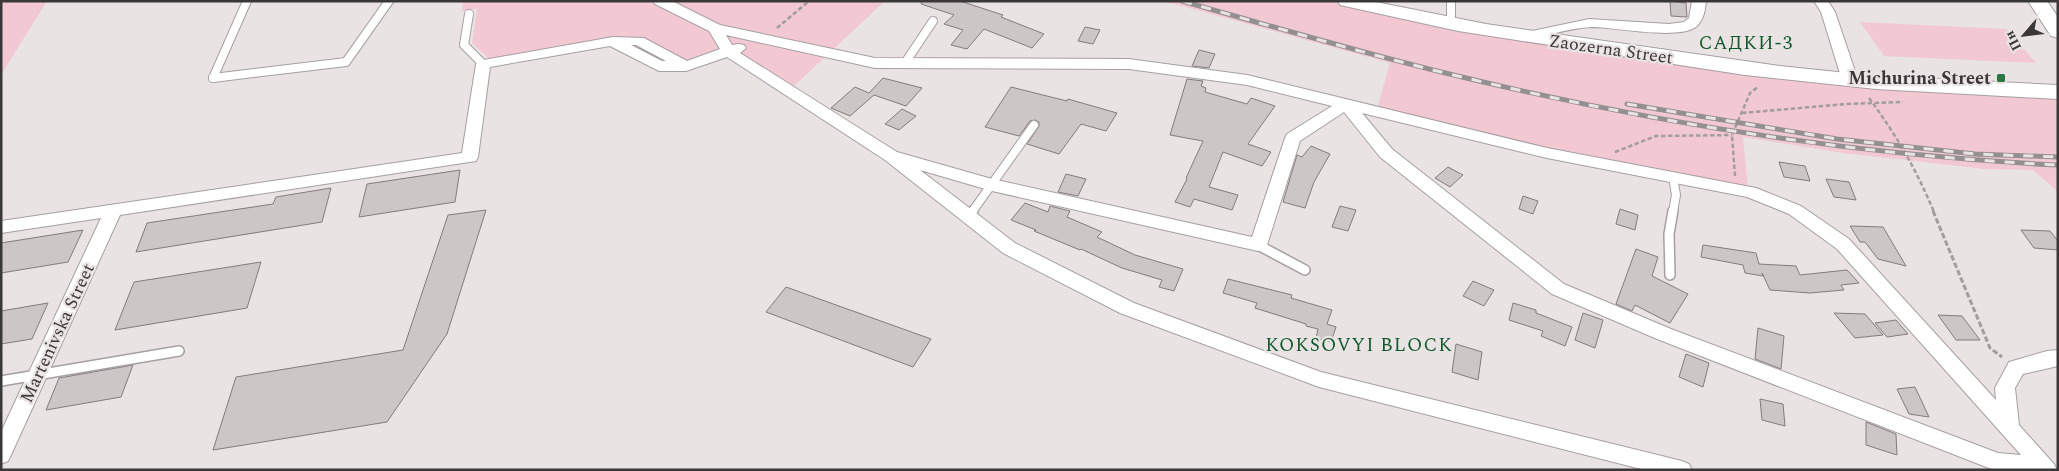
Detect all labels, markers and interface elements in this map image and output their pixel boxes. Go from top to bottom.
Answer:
north arrow [1999,10,2049,60]
street label: Zaozerna Street [1547,27,1675,72]
text: Пн [1999,27,2027,55]
district label: САДКИ-3 [1699,29,1793,58]
place label: Michurina Street [1848,65,1991,92]
marker: Michurina Street [1995,72,2007,84]
street label: Martenivska Street [13,259,102,407]
district label: KOKSOVYI BLOCK [1265,331,1453,360]

